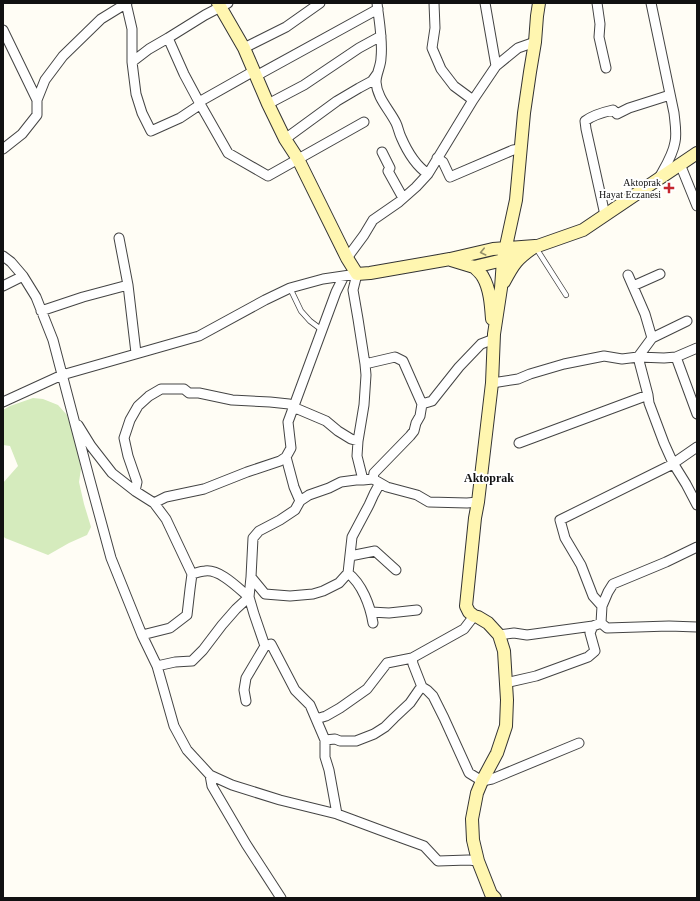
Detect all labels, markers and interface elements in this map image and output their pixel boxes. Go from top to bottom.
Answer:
place label: Aktoprak Hayat Eczanesi [599,177,661,200]
marker: Aktoprak Hayat Eczanesi [664,183,674,193]
one-way arrow [480,247,486,255]
district label: Aktoprak [464,471,514,485]

